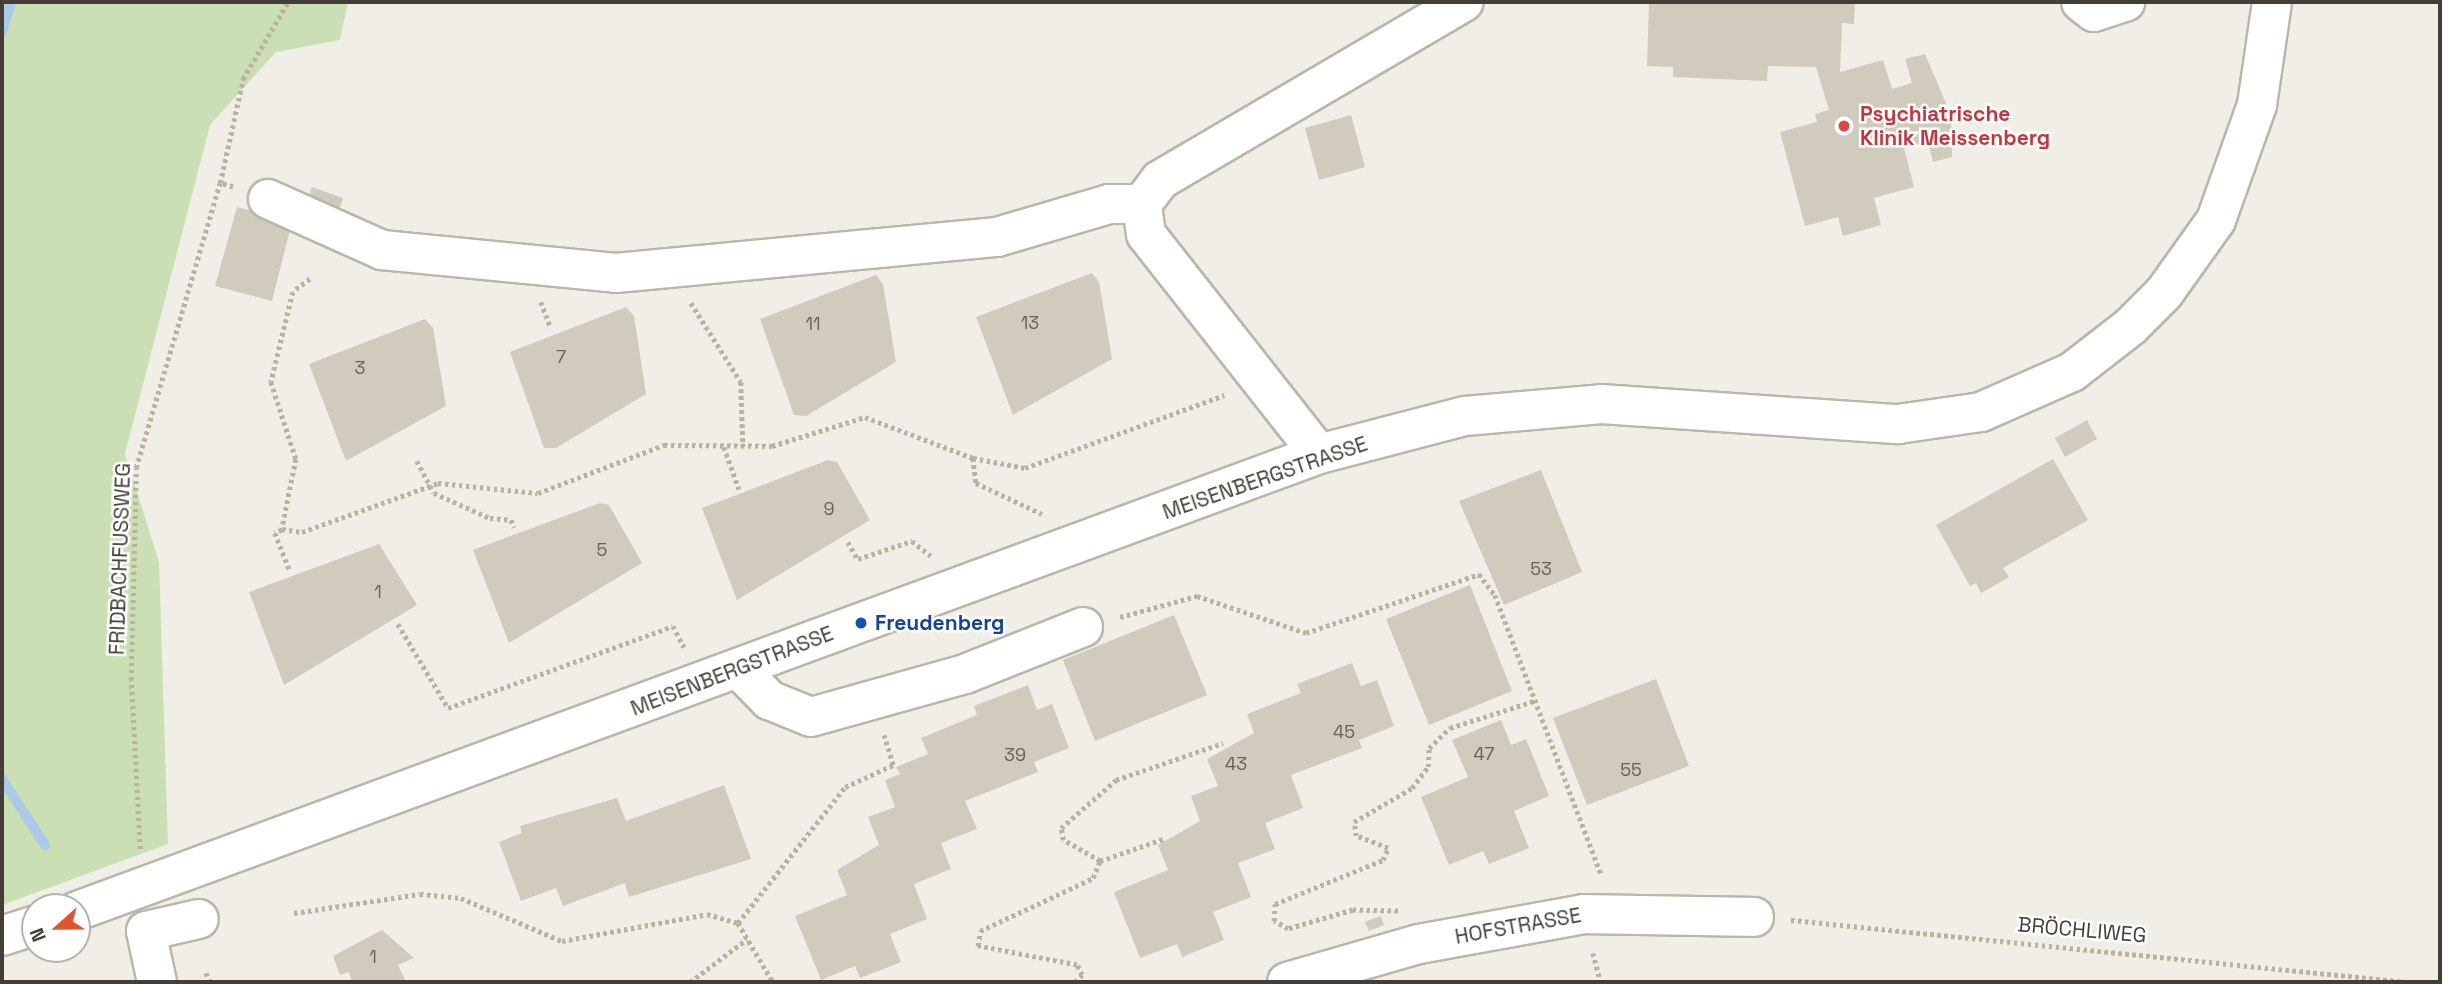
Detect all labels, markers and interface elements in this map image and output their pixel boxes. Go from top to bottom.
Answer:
place label: Psychiatrische Klinik Meissenberg [1860,101,2050,151]
marker: Psychiatrische Klinik Meissenberg [1834,116,1854,136]
house number: 13 [1021,312,1039,334]
house number: 11 [805,313,821,335]
house number: 7 [556,346,566,368]
house number: 3 [355,357,365,379]
street label: MEISENBERGSTRASSE [1159,431,1371,525]
street label: FRIDBACHFUSSWEG [104,462,136,656]
house number: 9 [823,498,835,520]
house number: 5 [597,539,607,561]
house number: 53 [1530,558,1552,580]
house number: 1 [374,581,382,603]
place label: Freudenberg [875,610,1005,636]
marker: Freudenberg [853,615,869,631]
street label: MEISENBERGSTRASSE [627,621,837,721]
house number: 45 [1333,721,1355,743]
house number: 47 [1474,743,1494,765]
house number: 39 [1004,744,1026,766]
house number: 43 [1225,753,1247,775]
house number: 55 [1620,759,1642,781]
north arrow [21,893,91,963]
street label: HOFSTRASSE [1453,902,1583,950]
street label: BRÖCHLIWEG [2017,912,2147,948]
text: N [24,925,52,945]
house number: 1 [369,946,377,968]

